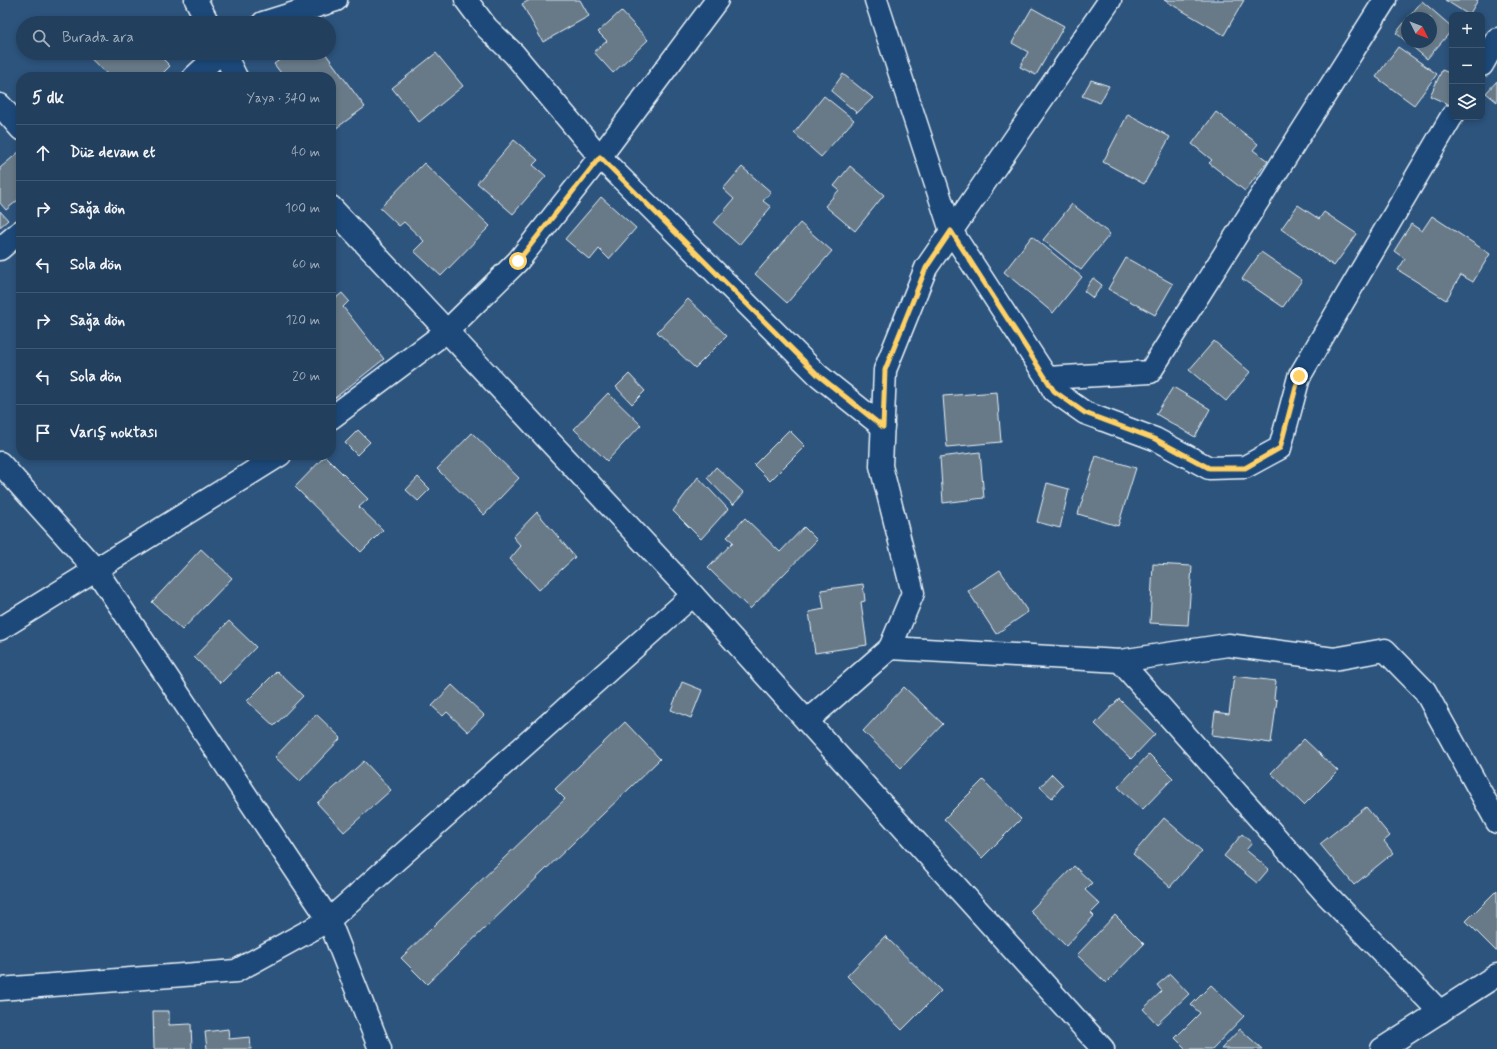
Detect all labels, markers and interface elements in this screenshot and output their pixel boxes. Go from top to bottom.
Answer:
north arrow [1401,12,1437,48]
map controls [1449,12,1485,120]
button: + [1449,12,1485,48]
search box [16,16,336,60]
icon: search [30,27,52,49]
text: Burada ara [62,28,134,48]
button: − [1449,48,1485,84]
button: layers [1449,84,1485,120]
text: 5 dk [32,87,64,109]
text: Yaya · 340 m [246,90,320,107]
icon: ahead [32,142,54,164]
text: Düz devam et [70,143,155,163]
text: 40 m [291,144,320,161]
icon: right [32,198,54,220]
text: Sağa dön [70,199,125,219]
text: 100 m [285,200,320,217]
route start [509,252,527,270]
icon: left [32,254,54,276]
text: Sola dön [70,255,122,275]
text: 60 m [292,256,320,273]
icon: right [32,310,54,332]
text: Sağa dön [70,311,125,331]
text: 120 m [286,312,320,329]
icon: left [32,366,54,388]
text: Sola dön [70,367,122,387]
route end [1290,367,1308,385]
text: 20 m [292,368,320,385]
icon: arrive [32,422,54,444]
text: Varış noktası [70,423,158,443]

